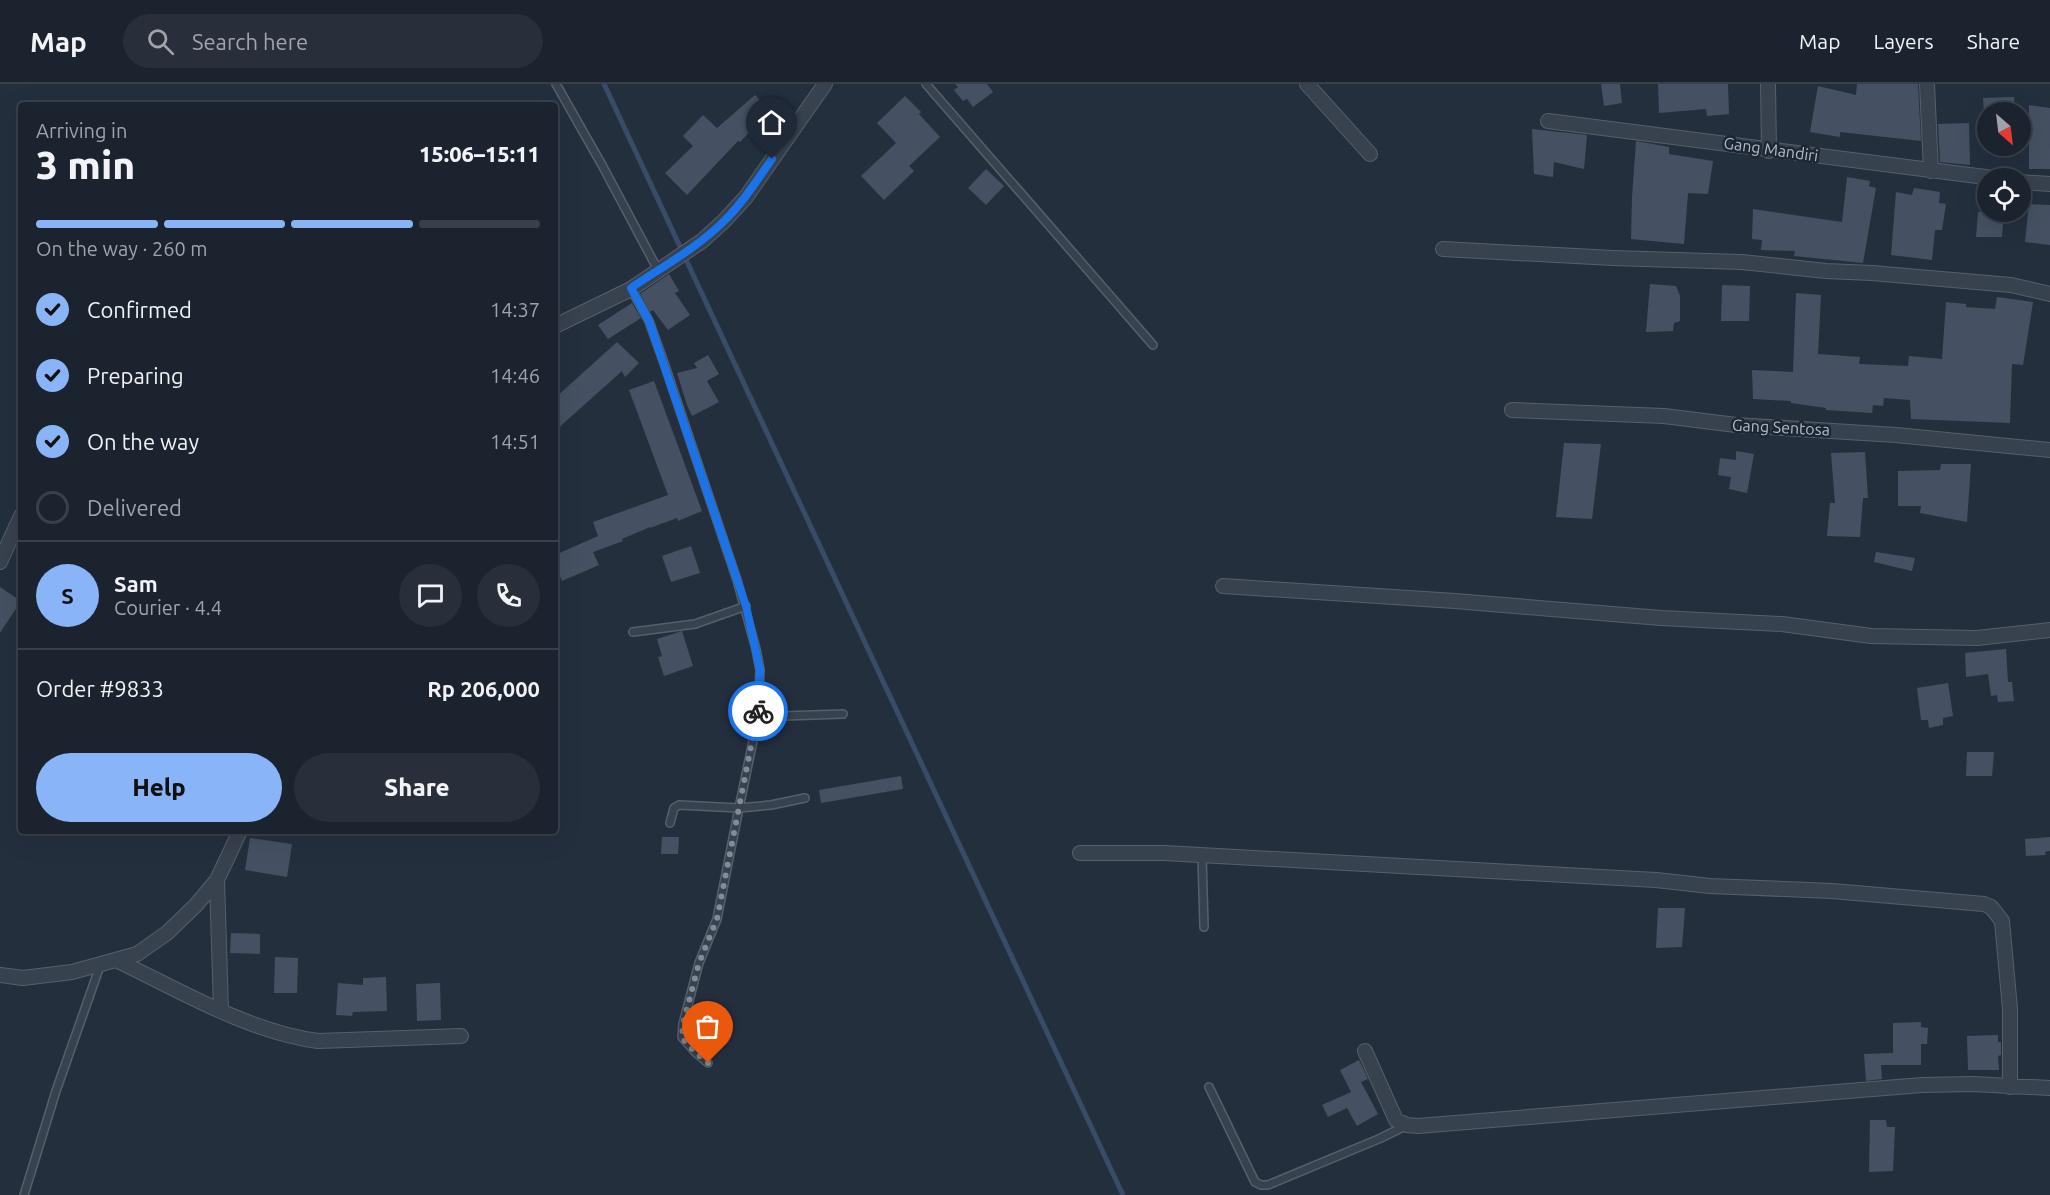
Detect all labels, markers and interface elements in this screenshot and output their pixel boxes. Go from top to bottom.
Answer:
search box [123,14,543,68]
icon: search [144,25,177,58]
text: Map [30,26,87,57]
text: Search here [192,29,308,54]
text: Map [1799,29,1840,53]
text: Layers [1873,29,1934,53]
text: Share [1967,29,2020,53]
pin [746,97,797,159]
north arrow [1977,102,2031,156]
map controls [1977,102,2031,222]
icon: home [755,106,788,139]
text: Arriving in [36,119,127,142]
street label: Gang Mandiri [1723,133,1819,165]
text: 15:06–15:11 [419,141,540,166]
text: 3 min [36,143,135,186]
button: locate [1977,168,2031,222]
text: On the way · 260 m [36,237,208,260]
icon: check [36,293,69,326]
text: Confirmed [87,297,192,322]
text: 14:37 [490,298,540,321]
icon: check [36,359,69,392]
text: Preparing [87,363,184,388]
text: 14:46 [490,364,540,387]
street label: Gang Sentosa [1732,415,1830,439]
icon: check [36,425,69,458]
text: On the way [87,429,199,454]
text: 14:51 [490,430,540,453]
text: Delivered [87,495,182,520]
button: chat [399,564,462,627]
button: phone [477,564,540,627]
text: Sam [114,571,158,596]
text: S [61,583,74,608]
text: Courier · 4.4 [114,596,222,619]
text: Order #9833 [36,676,164,701]
text: Rp 206,000 [427,676,540,701]
courier [728,681,788,741]
icon: bike [742,695,775,728]
button: Help [36,753,282,822]
button: Share [294,753,540,822]
pin [682,1001,733,1063]
icon: bag [691,1010,724,1043]

